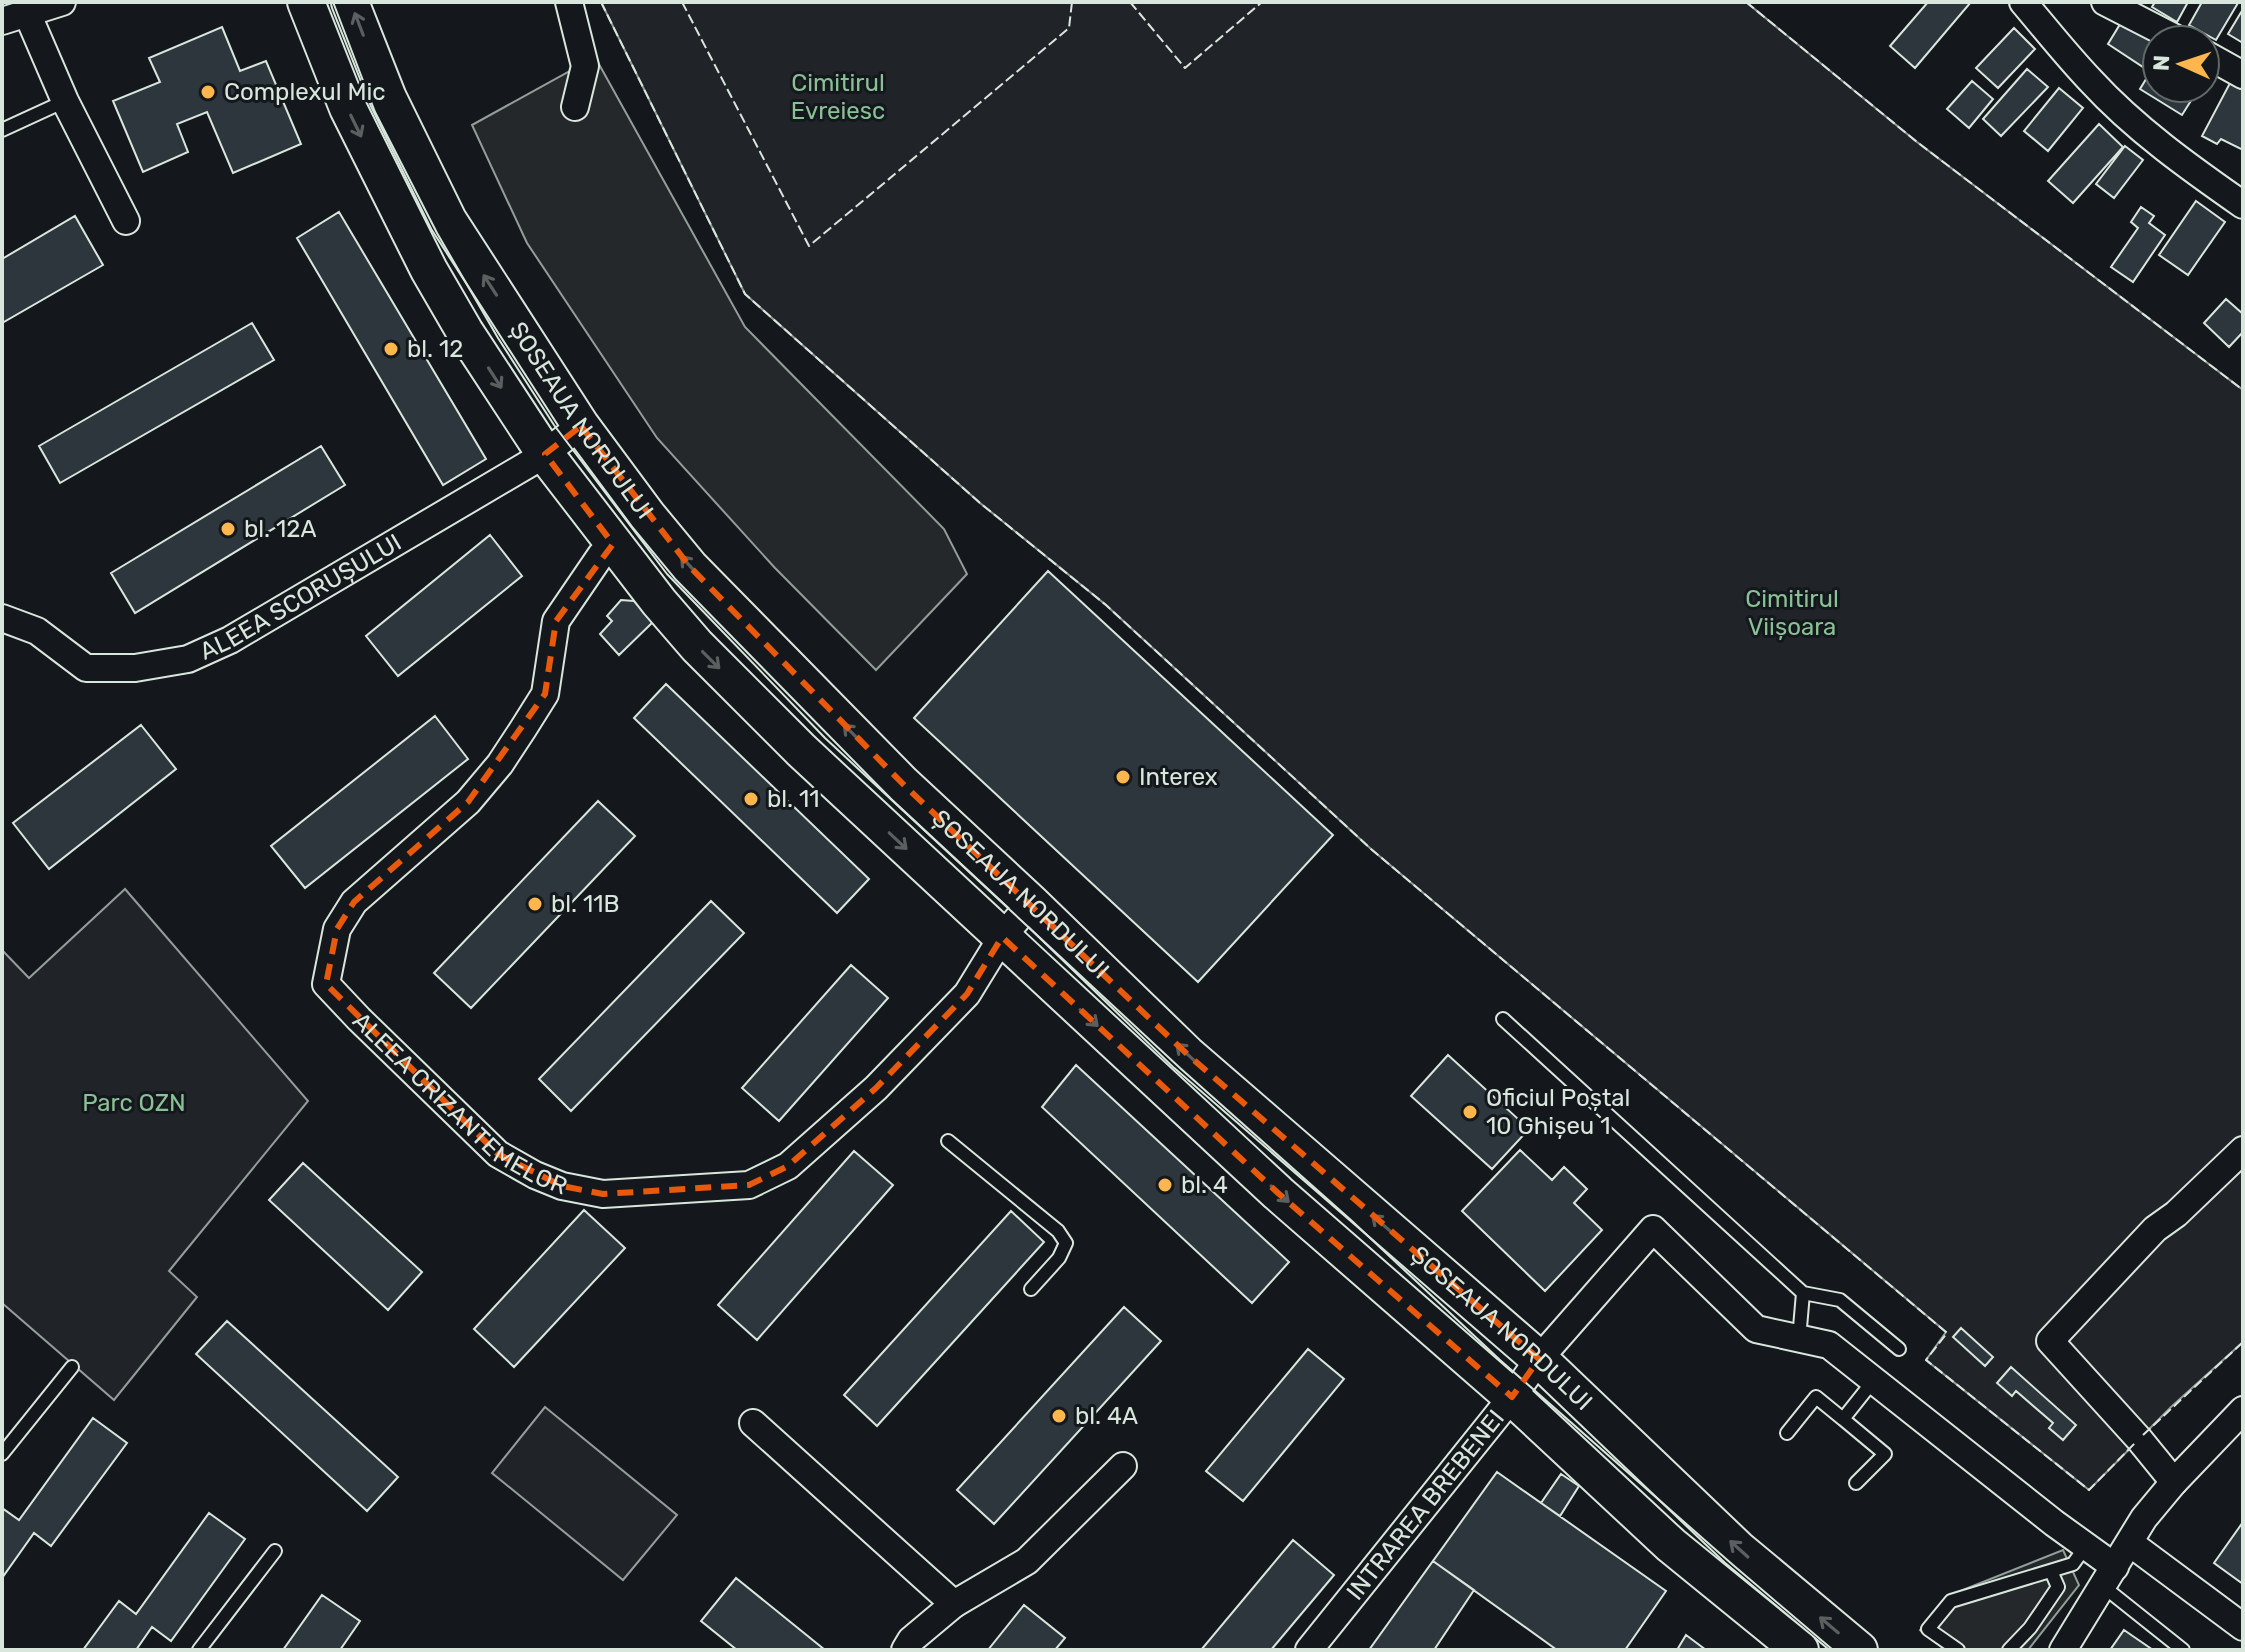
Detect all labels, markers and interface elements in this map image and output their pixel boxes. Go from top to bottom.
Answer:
one-way arrow [351,12,365,37]
north arrow [2141,24,2221,104]
text: N [2148,54,2175,72]
park label: Cimitirul Evreiesc [791,69,885,125]
place label: Complexul Mic [224,78,386,106]
marker: Complexul Mic [199,83,217,101]
one-way arrow [350,114,365,137]
one-way arrow [481,274,498,296]
street label: ȘOSEAUA NORDULUI [504,317,659,524]
place label: bl. 12 [407,335,463,363]
marker: bl. 12 [382,340,400,358]
one-way arrow [487,367,503,389]
place label: bl. 12A [244,515,316,543]
marker: bl. 12A [219,520,237,538]
street label: ALEEA SCORUȘULUI [195,528,406,666]
one-way arrow [680,555,698,575]
park label: Cimitirul Viișoara [1745,585,1839,641]
one-way arrow [701,650,720,669]
one-way arrow [843,724,862,743]
place label: Interex [1139,763,1218,791]
marker: Interex [1114,768,1132,786]
place label: bl. 11 [767,785,820,813]
marker: bl. 11 [742,790,760,808]
street label: ȘOSEAUA NORDULUI [926,804,1115,985]
one-way arrow [888,831,908,849]
place label: bl. 11B [551,890,620,918]
marker: bl. 11B [526,895,544,913]
street label: ALEEA CRIZANTEMELOR [347,1007,571,1201]
one-way arrow [1078,1008,1098,1026]
one-way arrow [1175,1042,1195,1061]
place label: Oficiul Poștal 10 Ghișeu 1 [1486,1084,1630,1140]
park label: Parc OZN [82,1089,186,1117]
marker: Oficiul Poștal 10 Ghișeu 1 [1461,1103,1479,1121]
place label: bl. 4 [1181,1171,1228,1199]
marker: bl. 4 [1156,1176,1174,1194]
one-way arrow [1269,1185,1289,1203]
one-way arrow [1372,1214,1392,1232]
street label: ȘOSEAUA NORDULUI [1405,1240,1598,1416]
place label: bl. 4A [1075,1402,1138,1430]
street label: INTRAREA BREBENEI [1341,1404,1510,1605]
marker: bl. 4A [1050,1407,1068,1425]
one-way arrow [1729,1540,1749,1558]
one-way arrow [1819,1616,1839,1634]

